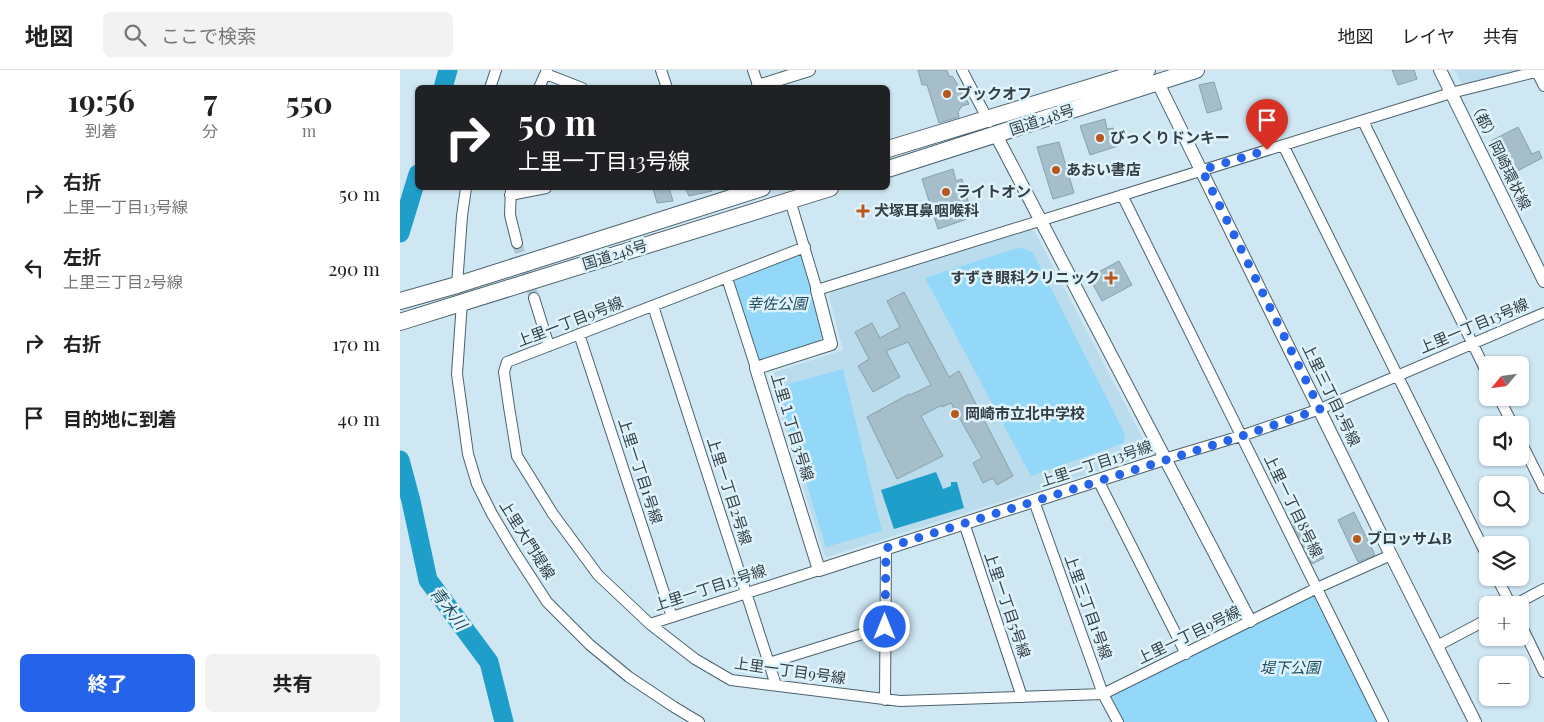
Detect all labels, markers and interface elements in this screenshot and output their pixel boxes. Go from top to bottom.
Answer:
search box [103,12,453,57]
text: 地図 [25,19,73,51]
icon: search [121,21,149,49]
text: ここで検索 [161,22,256,48]
text: 地図 [1338,24,1374,48]
text: レイヤ [1402,24,1455,48]
text: 共有 [1483,24,1519,48]
text: 19:56 [67,80,135,120]
text: 7 [203,80,217,120]
text: 550 [286,82,333,122]
place label: ブックオフ [957,83,1032,103]
marker: ブックオフ [941,88,953,100]
street label: （都）岡崎環状線 [1466,96,1536,213]
text: 50 m [518,98,596,145]
street label: 国道248号 [1007,99,1077,139]
pin [1246,99,1288,150]
icon: right [435,105,500,170]
icon: arrive [1253,106,1281,134]
text: 到着 [85,120,117,141]
text: 分 [202,120,218,141]
text: m [302,120,316,141]
place label: びっくりドンキー [1110,127,1230,147]
marker: びっくりドンキー [1094,132,1106,144]
text: 上里一丁目13号線 [518,145,690,175]
place label: あおい書店 [1066,159,1141,179]
marker: あおい書店 [1050,164,1062,176]
text: 右折 [63,168,101,194]
icon: right [20,179,48,207]
text: 50 m [339,180,380,206]
place label: ライトオン [956,181,1031,201]
marker: ライトオン [940,186,952,198]
text: 上里一丁目13号線 [63,196,188,217]
place label: 犬塚耳鼻咽喉科 [874,200,979,220]
marker: 犬塚耳鼻咽喉科 [856,204,870,218]
street label: 国道248号 [580,235,650,273]
text: 左折 [63,243,101,269]
icon: left [20,254,48,282]
text: 290 m [328,255,380,281]
place label: すずき眼科クリニック [950,267,1100,287]
text: 上里三丁目2号線 [63,271,183,292]
marker: すずき眼科クリニック [1104,271,1118,285]
street label: 上里一丁目9号線 [513,292,626,351]
park label: 幸佐公園 [747,293,809,313]
street label: 上里一丁目13号線 [1416,293,1531,357]
icon: right [20,329,48,357]
text: 右折 [63,330,101,356]
text: 170 m [332,330,380,356]
street label: 上里三丁目2号線 [1298,340,1365,449]
north arrow [1479,356,1529,406]
map controls [1479,356,1529,706]
street label: 上里１丁目3号線 [767,370,819,483]
place label: 岡崎市立北中学校 [965,403,1085,423]
icon: arrive [20,404,48,432]
text: 目的地に到着 [63,405,177,431]
text: 40 m [338,405,380,431]
marker: 岡崎市立北中学校 [949,408,961,420]
street label: 上里一丁目1号線 [614,415,668,526]
button: sound [1479,416,1529,466]
street label: 上里一丁目2号線 [703,434,757,547]
street label: 上里一丁目13号線 [1037,435,1154,491]
street label: 上里一丁目8号線 [1260,450,1328,561]
button: search [1479,476,1529,526]
street label: 上里大門堤線 [496,496,560,583]
place label: ブロッサムB [1367,528,1452,548]
marker: ブロッサムB [1351,533,1363,545]
button: layers [1479,536,1529,586]
street label: 上里一丁目5号線 [980,549,1036,661]
street label: 上里三丁目1号線 [1061,551,1117,662]
street label: 上里一丁目13号線 [651,559,768,615]
water label: 青木川 [427,582,473,635]
button: + [1479,596,1529,646]
position arrow [858,600,910,652]
street label: 上里一丁目9号線 [1134,600,1244,668]
street label: 上里一丁目9号線 [733,652,847,688]
button: 終了 [20,654,195,712]
button: 共有 [205,654,380,712]
button: − [1479,656,1529,706]
park label: 堤下公園 [1260,657,1322,677]

